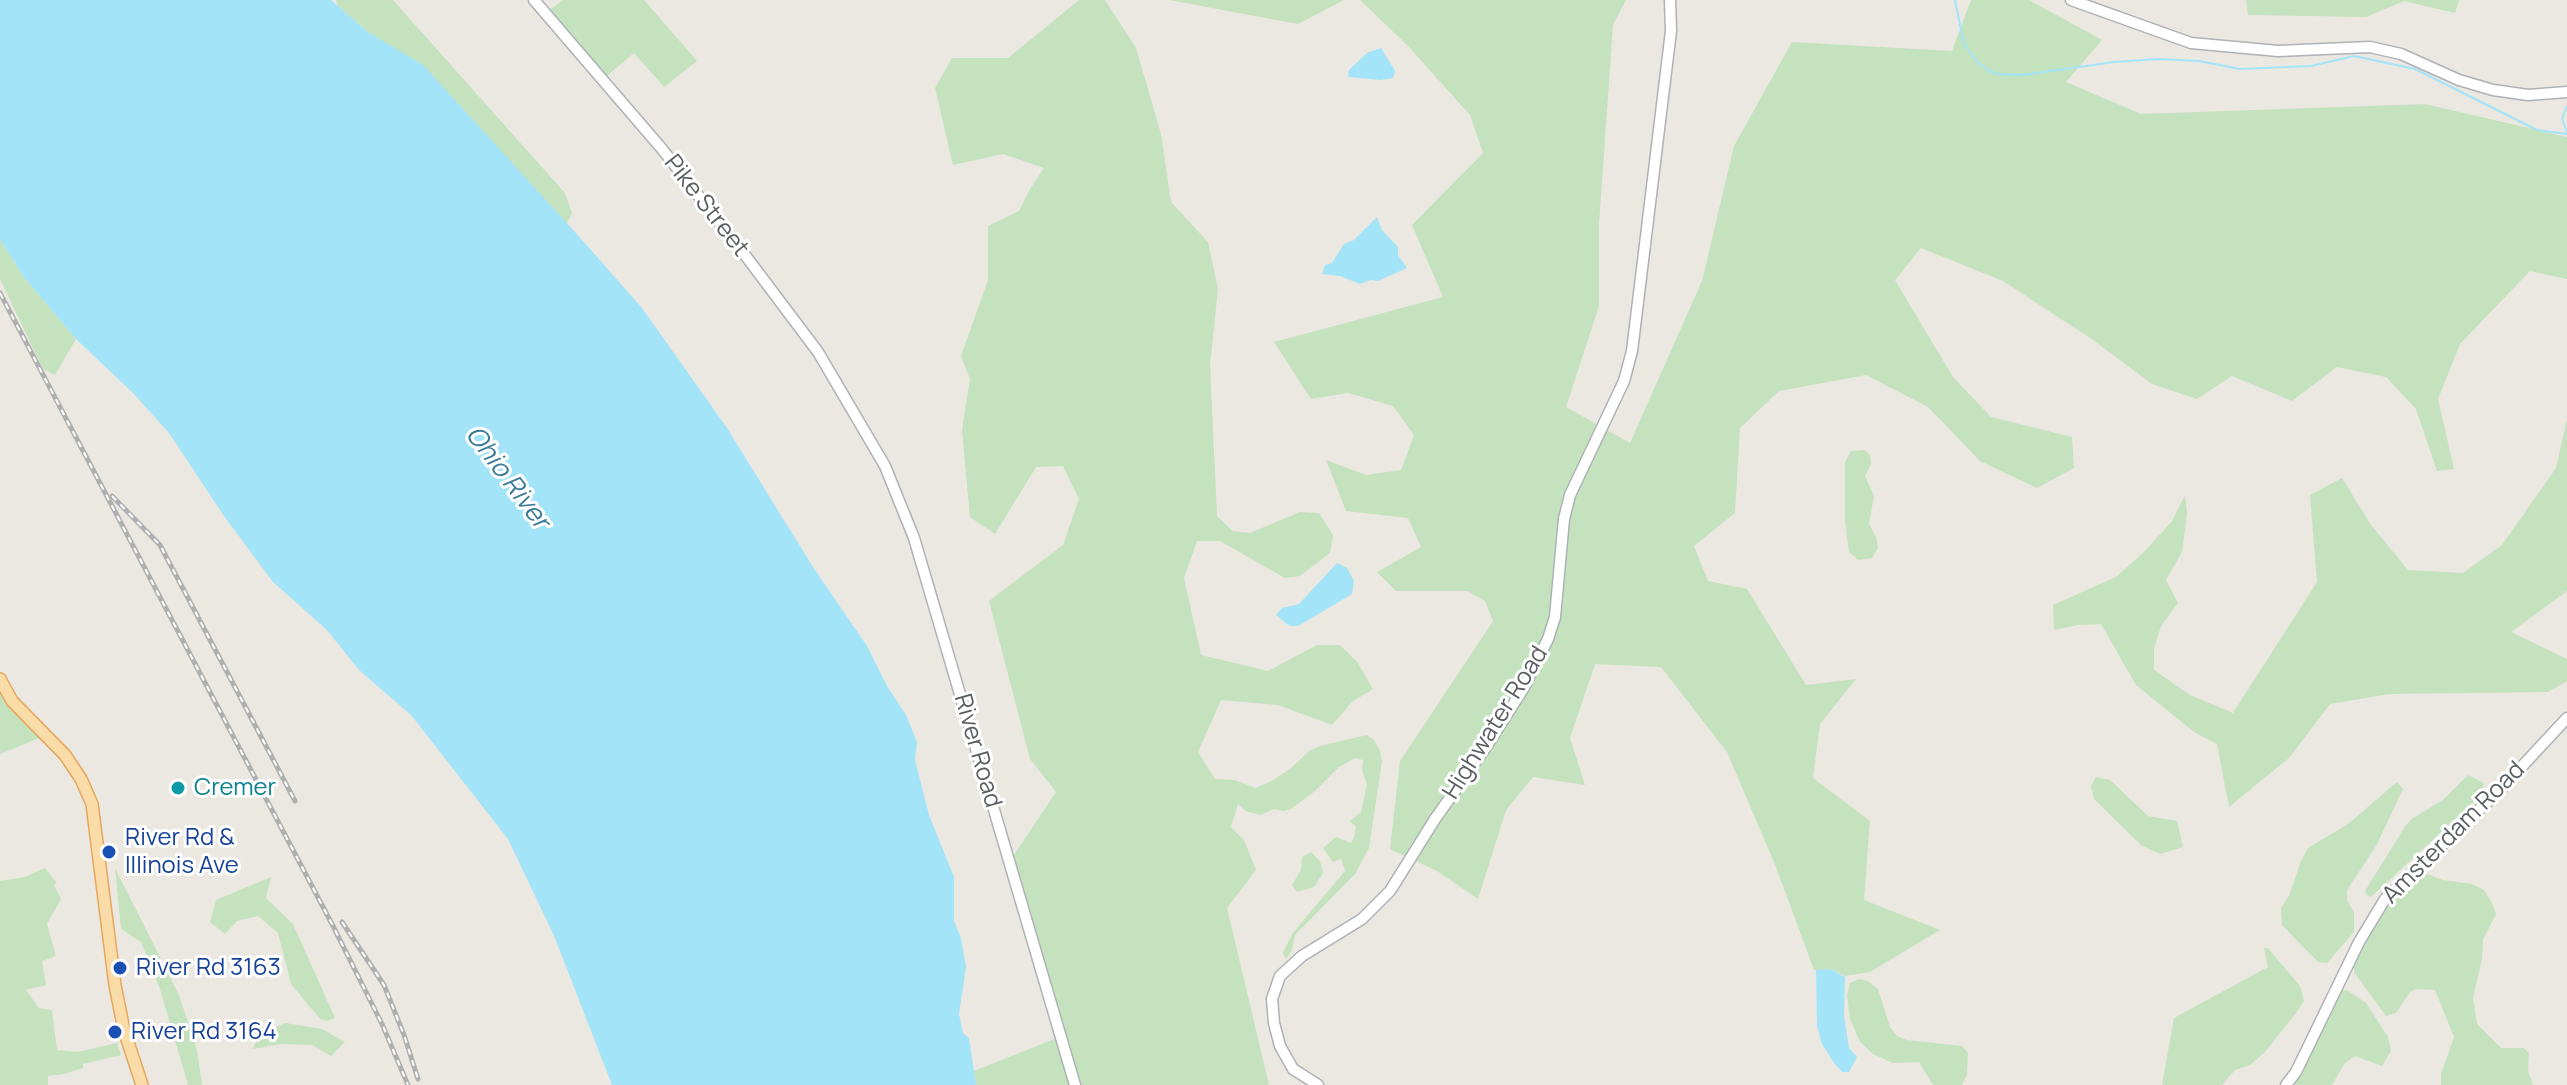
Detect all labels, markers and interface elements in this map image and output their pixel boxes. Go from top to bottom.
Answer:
street label: Pike Street [657,149,755,263]
water label: Ohio River [458,420,556,536]
street label: Highwater Road [1437,641,1555,805]
street label: River Road [947,691,1007,811]
street label: Amsterdam Road [2377,756,2531,910]
place label: Cremer [194,774,276,802]
marker: Cremer [169,779,187,797]
place label: River Rd & Illinois Ave [125,824,239,880]
marker: River Rd & Illinois Ave [100,843,118,861]
place label: River Rd 3163 [136,954,281,982]
marker: River Rd 3163 [111,959,129,977]
place label: River Rd 3164 [131,1018,277,1046]
marker: River Rd 3164 [106,1023,124,1041]

